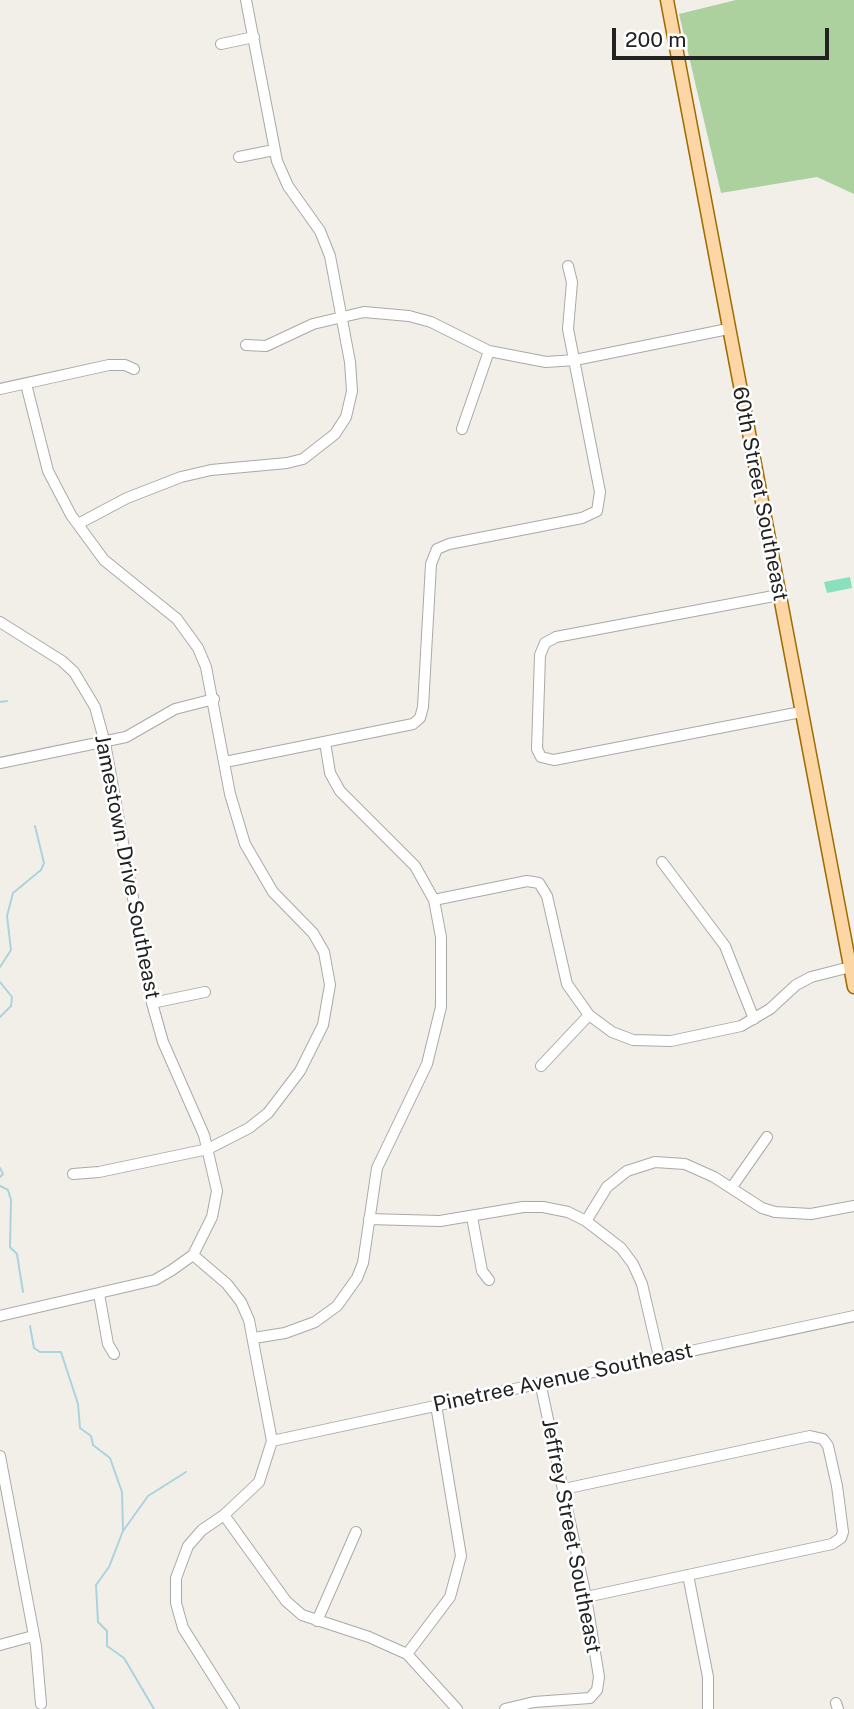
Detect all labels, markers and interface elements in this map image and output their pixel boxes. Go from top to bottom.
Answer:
scale bar [616,14,833,58]
text: 200 m [625,27,686,52]
street label: 60th Street Southeast [727,385,793,603]
street label: Jamestown Drive Southeast [89,733,165,1001]
street label: Pinetree Avenue Southeast [431,1338,695,1418]
street label: Jeffrey Street Southeast [536,1417,606,1655]

